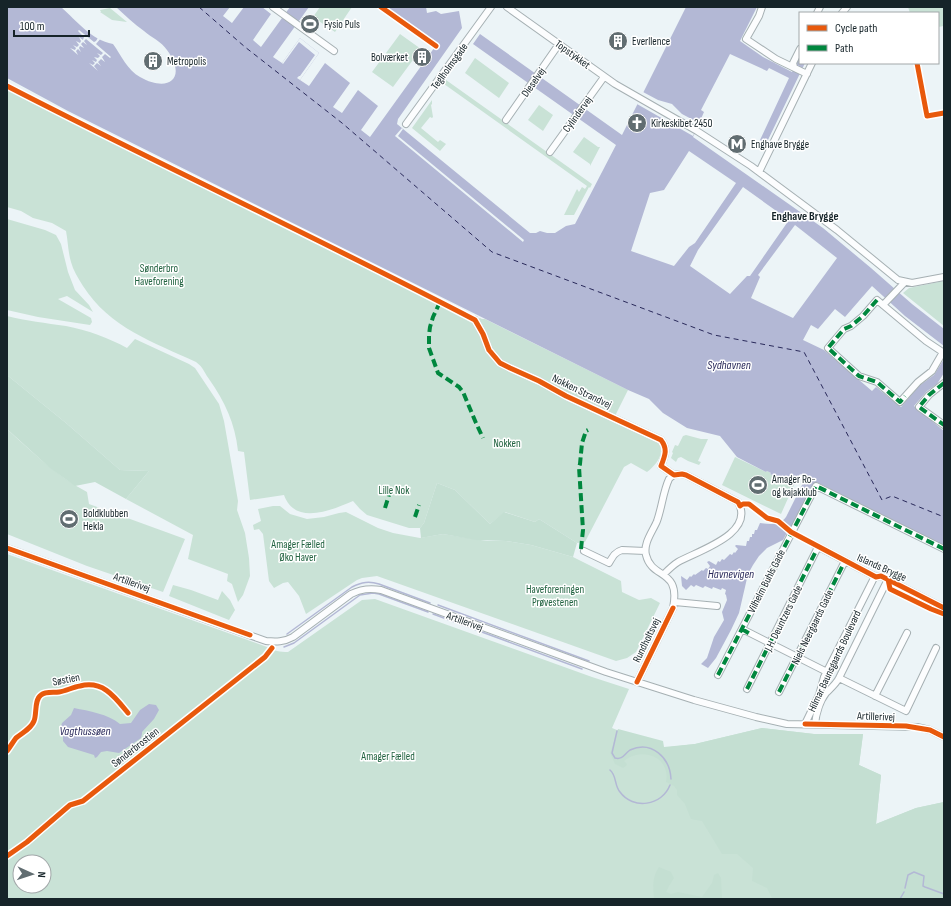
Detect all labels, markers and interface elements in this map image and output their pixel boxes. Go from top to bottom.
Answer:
scale bar [14,12,89,38]
legend [799,12,939,64]
sports icon: Fysio Puls [299,13,321,35]
place label: Fysio Puls [324,18,360,31]
text: 100 m [20,19,45,34]
text: Cycle path [835,21,877,36]
building icon: Everllence [607,30,629,52]
place label: Everllence [632,35,670,48]
street label: Topstykket [553,37,593,72]
street label: Teglholmsgade [428,40,471,92]
text: Path [835,41,853,56]
building icon: Bolværket [411,46,433,68]
building icon: Metropolis [142,50,164,72]
place label: Bolværket [371,51,409,64]
place label: Metropolis [167,55,206,68]
street label: Dieselvej [519,65,548,99]
street label: Cylindervej [560,94,595,135]
church icon: Kirkeskibet 2450 [626,112,648,134]
place label: Kirkeskibet 2450 [651,117,712,130]
metro station icon: Enghave Brygge [726,133,748,155]
place label: Enghave Brygge [751,138,809,151]
district label: Enghave Brygge [771,209,839,224]
park label: Sønderbro Haveforening [134,262,184,288]
water label: Sydhavnen [707,358,751,373]
street label: Nokken Strandvej [550,371,614,411]
park label: Nokken [493,437,521,450]
place label: Amager Ro- og kajakklub [771,473,817,499]
sports icon: Amager Ro- og kajakklub [747,474,769,496]
park label: Lille Nok [379,484,410,497]
place label: Boldklubben Hekla [83,507,128,533]
sports icon: Boldklubben Hekla [58,508,80,530]
park label: Amager Fælled Øko Haver [270,538,325,564]
street label: Vilhelm Buhls Gade [745,547,788,615]
street label: Islands Brygge [855,551,909,584]
water label: Havnevigen [708,567,754,582]
street label: Artillerivej [111,570,152,595]
park label: Haveforeningen Prøvestenen [526,583,584,609]
street label: J.H. Deuntzers Gade [761,583,805,654]
street label: Niels Neergaards Gade [789,588,836,667]
street label: Hilmar Baunsgaards Boulevard [805,608,864,714]
street label: Artillerivej [444,609,485,634]
street label: Rundholtsvej [630,616,663,665]
street label: Søstien [51,670,81,689]
street label: Artillerivej [856,709,895,724]
water label: Vagthussøen [59,724,111,739]
street label: Sønderbrostien [109,725,162,770]
park label: Amager Fælled [360,750,415,763]
north arrow [12,854,52,894]
text: N [35,871,48,878]

